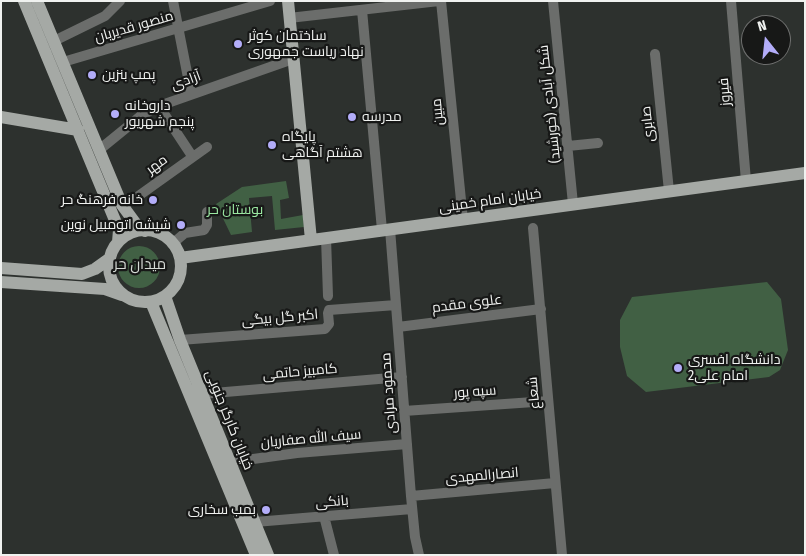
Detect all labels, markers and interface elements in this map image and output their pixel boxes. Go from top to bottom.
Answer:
street label: منصور قدیریان [93,8,175,46]
north arrow [741,15,791,65]
text: N [756,17,768,35]
place label: ساختمان کوثر نهاد ریاست جمهوری [248,28,364,60]
marker: ساختمان کوثر نهاد ریاست جمهوری [232,38,244,50]
street label: شکل آبادی (خورشید) [535,44,565,164]
place label: پمپ بنزین [102,67,155,83]
street label: آزادی [169,68,203,94]
marker: پمپ بنزین [86,69,98,81]
street label: فیروز [715,77,735,107]
place label: داروخانه پنجم شهریور [125,98,194,130]
street label: مبین [428,98,448,126]
street label: صابری [638,105,658,143]
marker: داروخانه پنجم شهریور [109,108,121,120]
place label: مدرسه [362,109,402,125]
marker: مدرسه [346,111,358,123]
place label: پایگاه هشتم آگاهی [282,129,363,162]
marker: پایگاه هشتم آگاهی [266,139,278,151]
street label: مهر [143,152,171,178]
street label: خیابان امام خمینی [438,185,542,217]
place label: خانه فرهنگ حر [61,192,143,208]
marker: خانه فرهنگ حر [147,194,159,206]
park label: بوستان حر [207,202,263,218]
place label: شیشه اتومبیل نوین [61,217,171,233]
marker: شیشه اتومبیل نوین [175,219,187,231]
district label: میدان حر [114,256,166,274]
street label: علوی مقدم [431,291,503,317]
street label: اکبر گل بیگی [241,306,319,330]
street label: محمود مرادی [378,352,400,434]
place label: دانشگاه افسری امام علی2 [688,352,781,384]
street label: کامبیز حاتمی [262,360,338,384]
marker: دانشگاه افسری امام علی2 [672,362,684,374]
street label: خیابان کارگر جنوبی [201,368,257,472]
street label: شعاع [524,376,544,410]
street label: سپه پور [453,382,497,402]
street label: سیف الله صفاریان [260,426,362,452]
street label: انصارالمهدی [445,464,519,488]
street label: بانکی [315,492,349,512]
place label: بمب سخاری [188,502,256,518]
marker: بمب سخاری [260,504,272,516]

